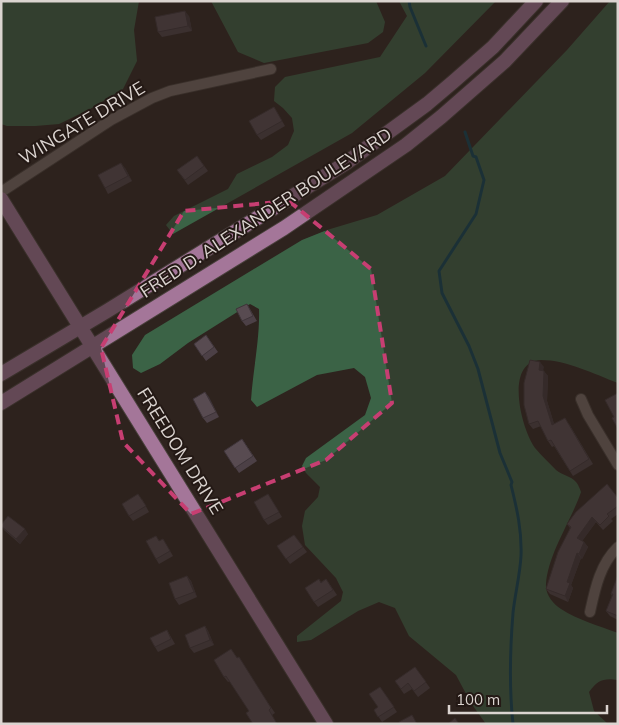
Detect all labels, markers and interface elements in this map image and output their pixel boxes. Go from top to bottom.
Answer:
street label: WINGATE DRIVE [15,76,149,169]
street label: FRED D. ALEXANDER BOULEVARD [135,122,396,303]
street label: FREEDOM DRIVE [132,383,229,518]
scale bar [449,682,606,714]
text: 100 m [456,690,500,709]

